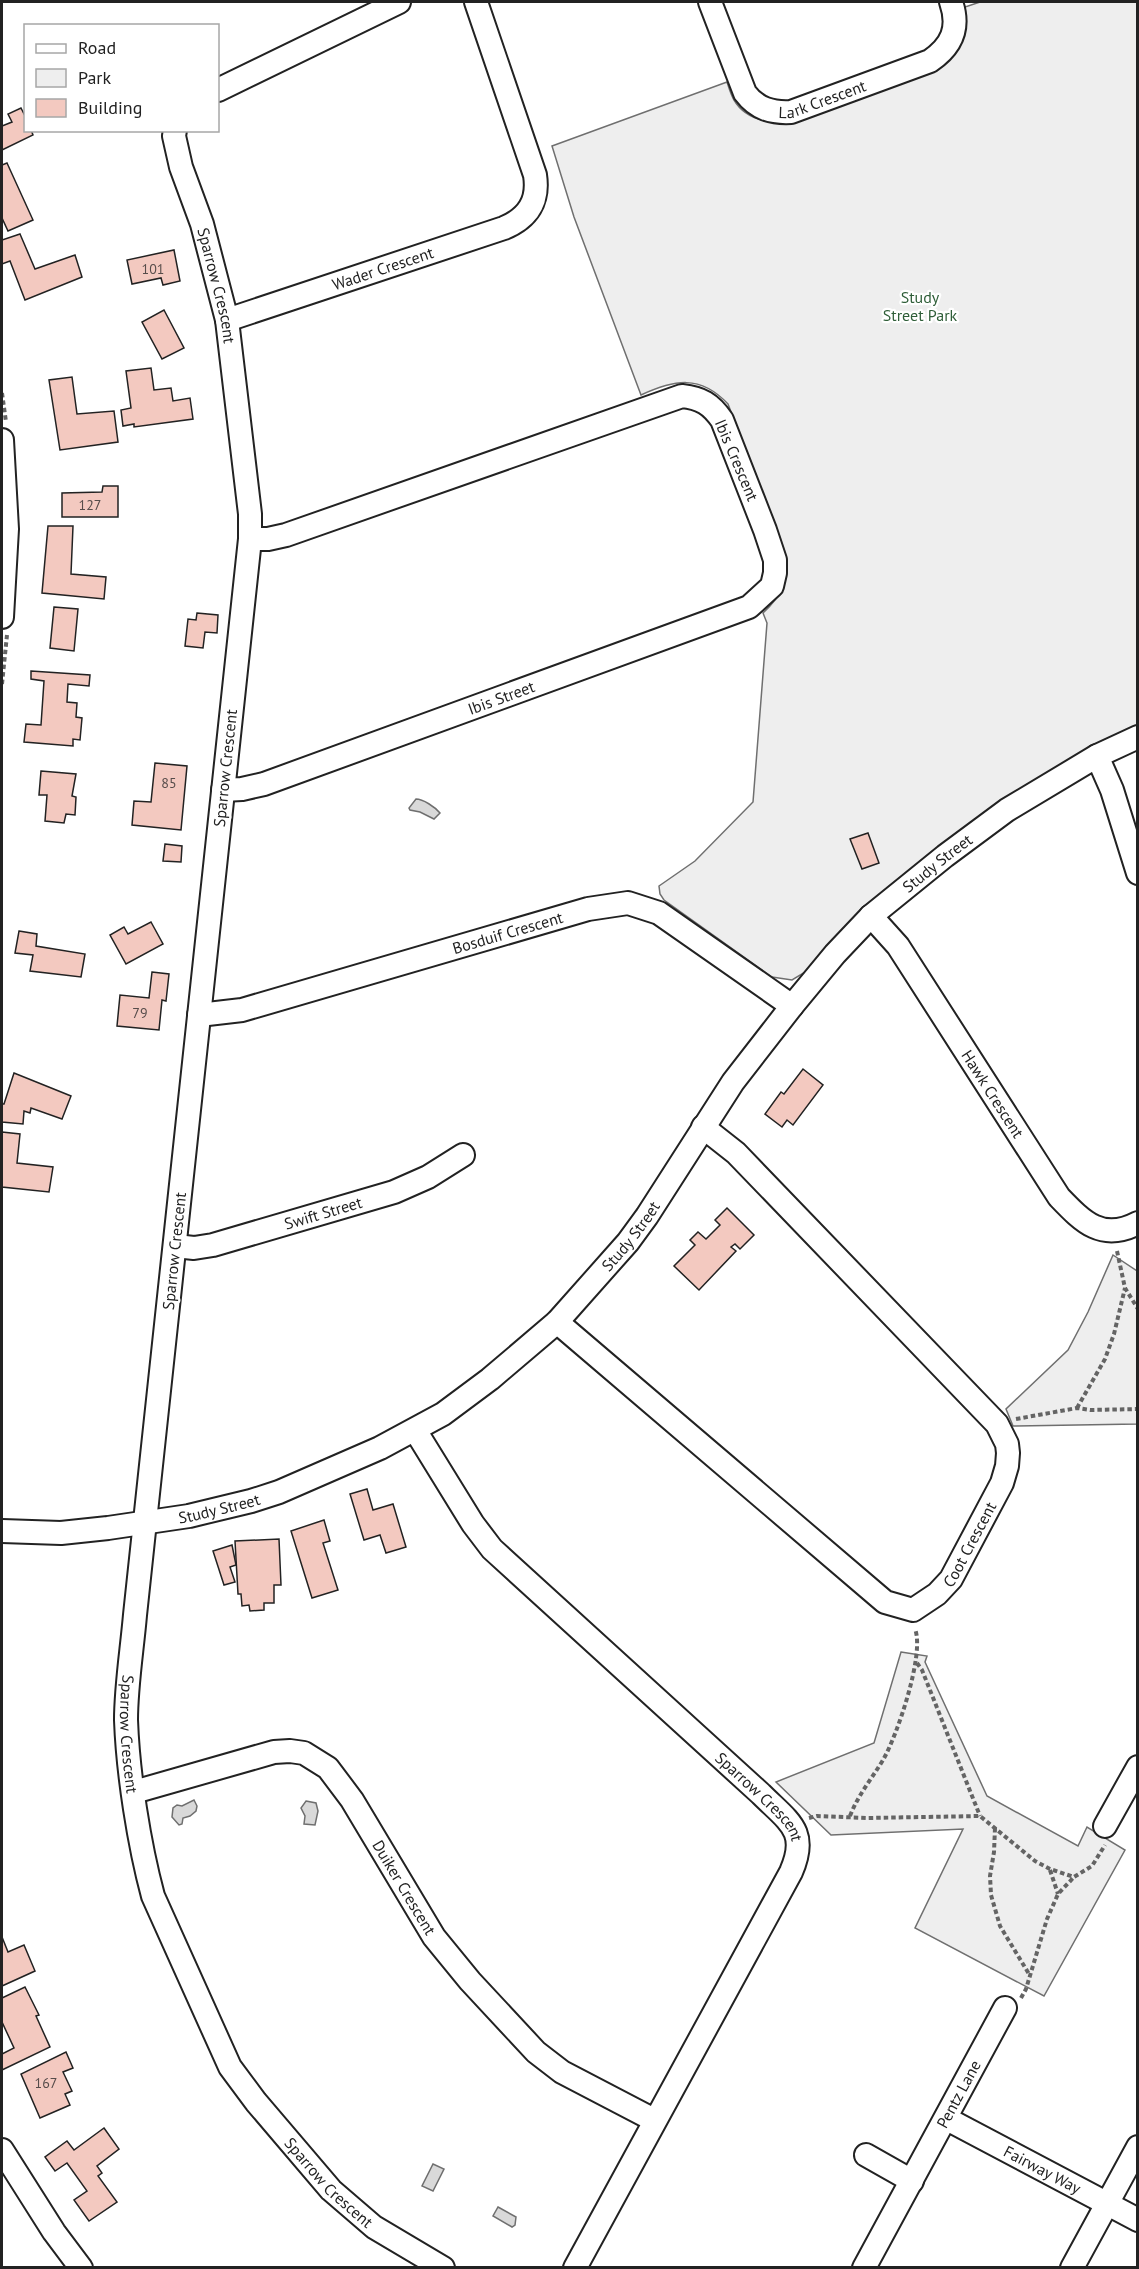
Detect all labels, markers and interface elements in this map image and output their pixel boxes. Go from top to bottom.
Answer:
legend [24,24,219,132]
text: Road [78,36,116,59]
text: Park [78,66,111,89]
street label: Lark Crescent [778,75,869,122]
text: Building [78,96,142,119]
street label: Sparrow Crescent [193,225,240,345]
street label: Wader Crescent [329,242,436,294]
house number: 101 [142,260,164,278]
park label: Study Street Park [883,287,958,325]
street label: Ibis Crescent [711,416,763,504]
house number: 127 [79,496,101,514]
street label: Ibis Street [465,676,538,719]
street label: Sparrow Crescent [209,708,241,828]
house number: 85 [161,774,177,792]
street label: Study Street [898,829,976,897]
street label: Bosduif Crescent [450,907,566,958]
house number: 79 [132,1004,148,1022]
street label: Hawk Crescent [957,1046,1029,1142]
street label: Sparrow Crescent [158,1191,190,1311]
street label: Swift Street [282,1192,365,1234]
street label: Study Street [597,1197,664,1275]
street label: Study Street [177,1489,263,1527]
street label: Coot Crescent [938,1498,1001,1591]
street label: Sparrow Crescent [116,1674,143,1795]
street label: Sparrow Crescent [711,1748,808,1843]
street label: Duiker Crescent [368,1836,441,1939]
street label: Pentz Lane [932,2056,985,2131]
house number: 167 [35,2074,57,2092]
street label: Sparrow Crescent [281,2133,378,2232]
street label: Fairway Way [1000,2141,1085,2198]

